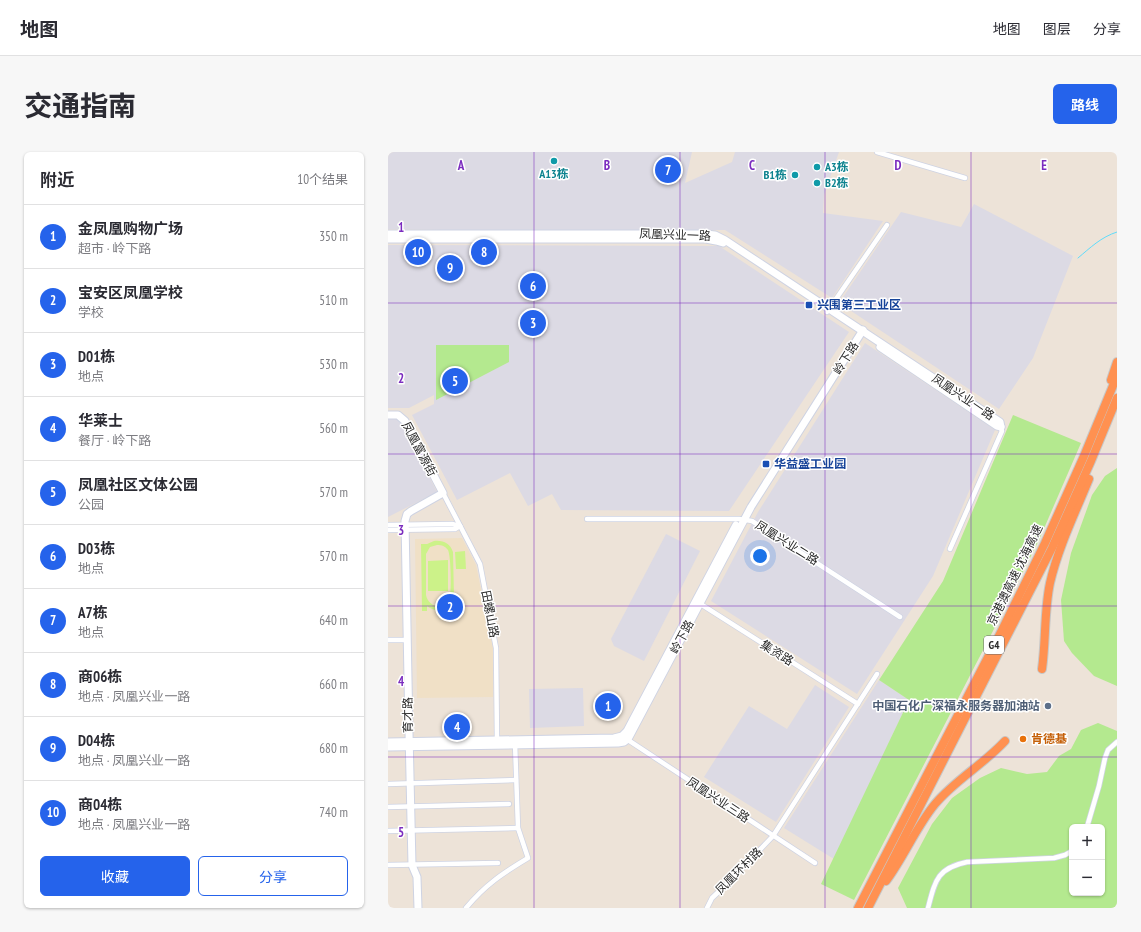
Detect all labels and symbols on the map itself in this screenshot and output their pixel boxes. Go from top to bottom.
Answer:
pin: 7 [655,155,681,185]
marker: A13栋 [549,156,559,166]
text: A [457,157,465,174]
text: B [604,157,610,174]
text: C [749,157,755,174]
text: D [895,157,902,174]
text: E [1041,157,1047,174]
place label: A3栋 [824,159,849,174]
marker: A3栋 [812,162,822,172]
place label: A13栋 [538,166,569,181]
place label: B1栋 [763,167,787,182]
marker: B1栋 [790,170,800,180]
place label: B2栋 [825,175,849,190]
marker: B2栋 [812,178,822,188]
text: 1 [398,219,404,236]
street label: 凤凰兴业一路 [639,226,711,243]
pin: 10 [405,237,431,267]
pin: 8 [471,237,497,267]
pin: 9 [437,253,463,283]
pin: 6 [520,271,546,301]
place label: 兴围第三工业区 [817,297,901,312]
marker: 兴围第三工业区 [804,300,814,310]
pin: 3 [520,308,546,338]
street label: 岭下路 [830,338,861,377]
pin: 5 [442,366,468,396]
text: 2 [398,370,404,387]
street label: 凤凰兴业一路 [929,370,997,423]
street label: 凤凰富源街 [399,419,440,479]
place label: 华益盛工业园 [774,456,846,471]
marker: 华益盛工业园 [761,459,771,469]
street label: 凤凰兴业二路 [753,517,822,568]
text: 3 [398,522,404,539]
street label: 京港澳高速 沈海高速 [984,522,1046,628]
your location [750,546,770,566]
street label: 田螺山路 [479,589,502,639]
pin: 2 [437,592,463,622]
street label: 岭下路 [666,617,697,656]
road number: G4 [984,636,1004,654]
street label: 集资路 [758,637,797,668]
text: 4 [398,673,405,690]
pin: 1 [595,691,621,721]
street label: 育才路 [400,697,415,733]
place label: 中国石化广深福永服务器加油站 [872,698,1040,713]
marker: 中国石化广深福永服务器加油站 [1043,701,1053,711]
pin: 4 [444,712,470,742]
place label: 肯德基 [1031,731,1067,746]
marker: 肯德基 [1018,734,1028,744]
street label: 凤凰兴业三路 [684,774,753,825]
text: 5 [398,824,404,841]
street label: 凤凰环村路 [712,844,765,897]

